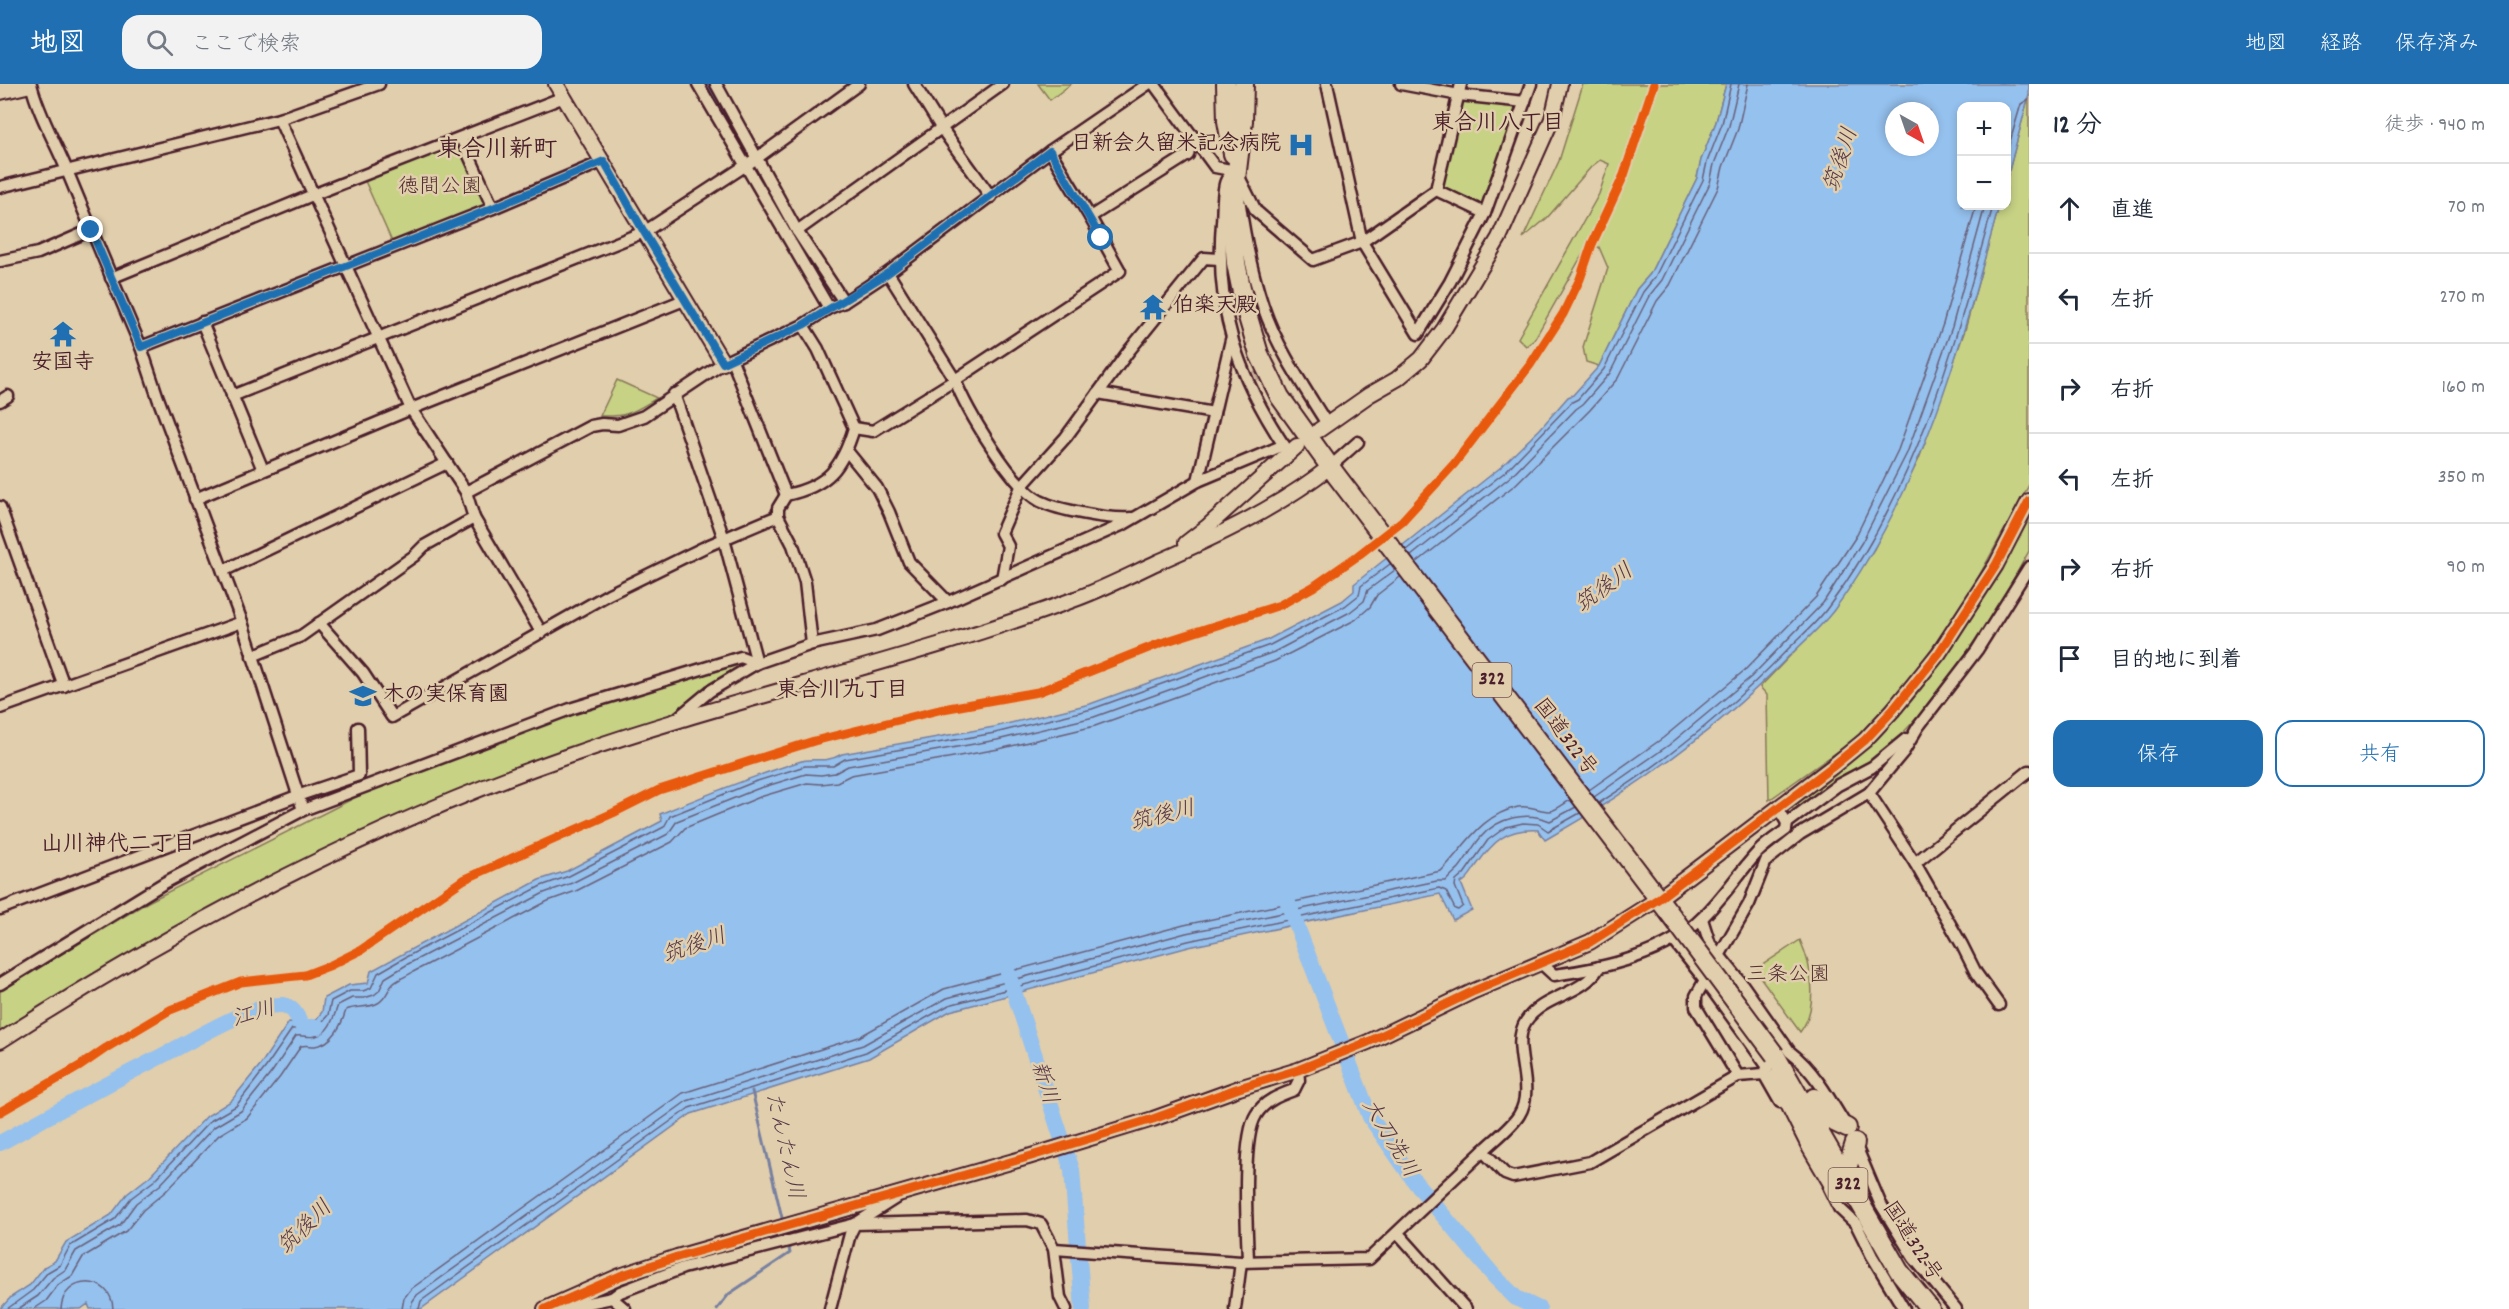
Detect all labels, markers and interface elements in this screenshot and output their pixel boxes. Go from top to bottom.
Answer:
search box [122,15,542,69]
text: 地図 [30,26,86,66]
icon: search [143,26,176,59]
text: ここで検索 [191,30,301,61]
text: 地図 [2245,30,2287,60]
text: 経路 [2320,30,2362,60]
text: 保存済み [2395,30,2479,60]
north arrow [1885,102,1939,156]
map controls [1957,102,2011,210]
button: + [1957,102,2011,156]
text: 12 分 [2053,108,2102,145]
district label: 東合川八丁目 [1432,109,1564,140]
text: 徒歩 · 940 m [2385,112,2485,140]
water label: 筑後川 [1817,124,1867,196]
place label: 日新会久留米記念病院 [1071,130,1281,160]
hospital icon: 日新会久留米記念病院 [1286,130,1316,160]
district label: 東合川新町 [437,134,557,168]
button: − [1957,156,2011,210]
park label: 徳間公園 [398,173,482,203]
icon: ahead [2053,192,2086,225]
text: 70 m [2448,194,2485,222]
text: 直進 [2110,196,2154,227]
route end [77,216,103,242]
route start [1087,224,1113,250]
icon: left [2053,282,2086,315]
text: 270 m [2439,284,2485,312]
text: 左折 [2110,286,2154,317]
temple icon: 伯楽天殿 [1138,292,1168,322]
place label: 伯楽天殿 [1173,292,1257,322]
temple icon: 安国寺 [48,319,78,349]
place label: 安国寺 [32,349,95,379]
icon: right [2053,372,2086,405]
text: 160 m [2442,374,2485,402]
text: 右折 [2110,376,2154,407]
icon: left [2053,462,2086,495]
text: 350 m [2438,464,2485,492]
text: 左折 [2110,466,2154,497]
icon: right [2053,552,2086,585]
text: 90 m [2447,554,2485,582]
text: 右折 [2110,556,2154,587]
water label: 筑後川 [1569,557,1641,621]
icon: arrive [2053,642,2086,675]
text: 目的地に到着 [2110,646,2242,677]
road number: 322 [1472,663,1512,697]
district label: 東合川九丁目 [776,676,908,707]
school or university icon: 木の実保育園 [348,681,378,711]
place label: 木の実保育園 [383,681,509,711]
street label: 国道322号 [1525,693,1603,783]
button: 保存 [2053,720,2263,787]
button: 共有 [2275,720,2485,787]
water label: 筑後川 [1127,794,1199,840]
district label: 山川神代二丁目 [41,830,195,861]
water label: 筑後川 [659,922,731,972]
park label: 三条公園 [1746,961,1830,991]
water label: 江川 [229,994,279,1036]
water label: 新川 [1021,1057,1065,1109]
water label: たんたん川 [756,1089,810,1203]
water label: 大刀洗川 [1353,1093,1425,1185]
road number: 322 [1828,1168,1868,1202]
water label: 筑後川 [272,1194,340,1262]
street label: 国道322号 [1874,1196,1948,1288]

